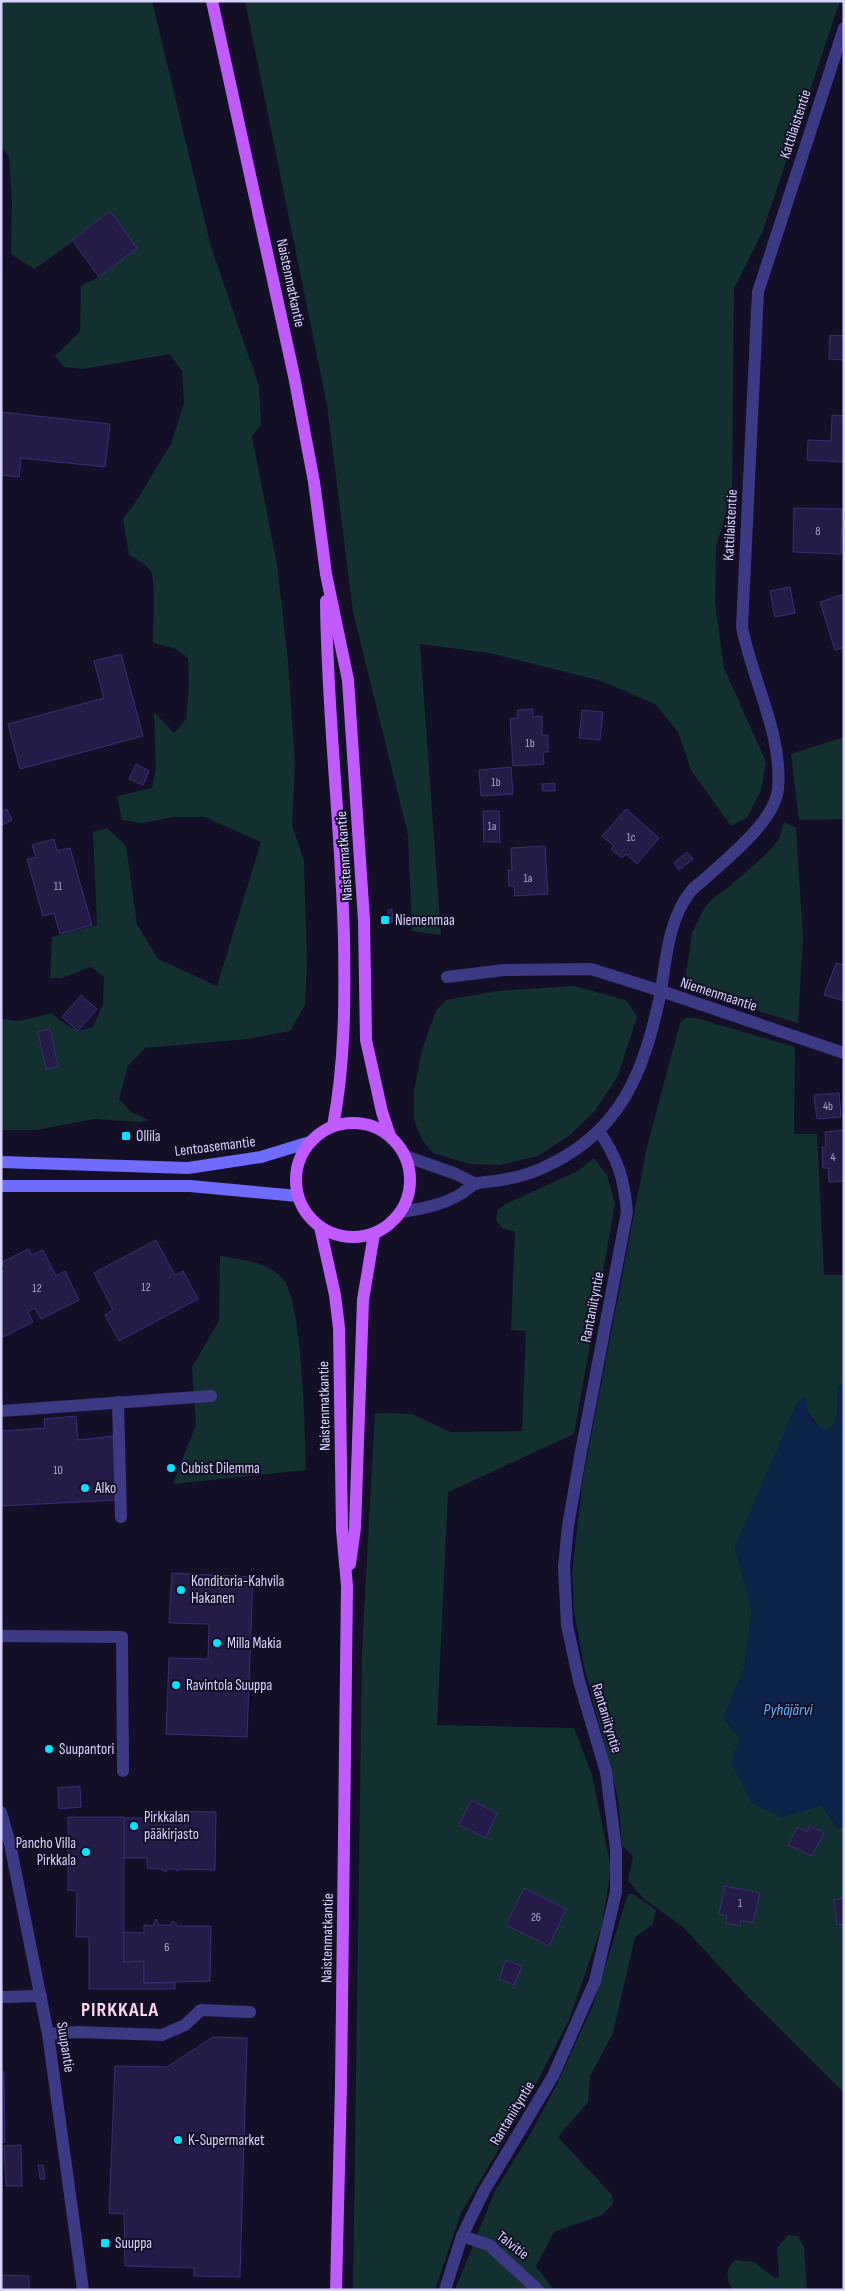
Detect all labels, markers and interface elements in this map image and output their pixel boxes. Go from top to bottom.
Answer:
street label: Kattilaistentie [775,87,816,161]
street label: Naistenmatkantie [272,237,309,329]
street label: Kattilaistentie [719,489,742,561]
house number: 8 [815,524,821,539]
house number: 1b [525,736,535,751]
house number: 1b [491,775,501,790]
street label: Naistenmatkantie [332,810,357,901]
house number: 1a [488,819,497,834]
house number: 1c [626,830,636,845]
house number: 1a [524,871,533,886]
house number: 11 [54,879,63,894]
place label: Niemenmaa [395,911,455,930]
marker: Niemenmaa [379,914,391,926]
street label: Niemenmaantie [678,973,760,1016]
house number: 4b [823,1099,833,1114]
place label: Ollila [136,1127,161,1146]
marker: Ollila [120,1130,132,1142]
street label: Lentoasemantie [174,1132,256,1161]
house number: 4 [830,1150,836,1165]
street label: Rantaniityntie [576,1270,609,1344]
house number: 12 [141,1280,151,1295]
house number: 12 [32,1281,42,1296]
street label: Naistenmatkantie [314,1361,335,1451]
place label: Cubist Dilemma [181,1459,260,1478]
marker: Cubist Dilemma [165,1462,177,1474]
house number: 10 [53,1463,63,1478]
place label: Alko [94,1479,116,1498]
marker: Alko [79,1482,91,1494]
place label: Konditoria-Kahvila Hakanen [191,1572,285,1608]
marker: Konditoria-Kahvila Hakanen [175,1584,187,1596]
place label: Milla Makia [227,1634,282,1653]
marker: Milla Makia [211,1637,223,1649]
place label: Ravintola Suuppa [186,1676,273,1695]
marker: Ravintola Suuppa [170,1679,182,1691]
street label: Rantaniityntie [587,1681,626,1755]
water label: Pyhäjärvi [764,1701,814,1720]
place label: Suupantori [59,1740,114,1759]
marker: Suupantori [43,1743,55,1755]
place label: Pirkkalan pääkirjasto [144,1808,199,1844]
marker: Pirkkalan pääkirjasto [128,1820,140,1832]
place label: Pancho Villa Pirkkala [16,1834,76,1870]
marker: Pancho Villa Pirkkala [80,1846,92,1858]
street label: Naistenmatkantie [317,1893,338,1983]
house number: 1 [738,1896,743,1911]
house number: 26 [531,1910,541,1925]
house number: 6 [164,1940,170,1955]
district label: PIRKKALA [81,1998,159,2022]
street label: Suupantie [52,2020,79,2074]
street label: Rantaniityntie [486,2078,539,2149]
place label: K-Supermarket [188,2131,265,2150]
marker: K-Supermarket [172,2134,184,2146]
street label: Talvitie [493,2227,533,2264]
place label: Suuppa [115,2234,152,2253]
marker: Suuppa [99,2237,111,2249]

